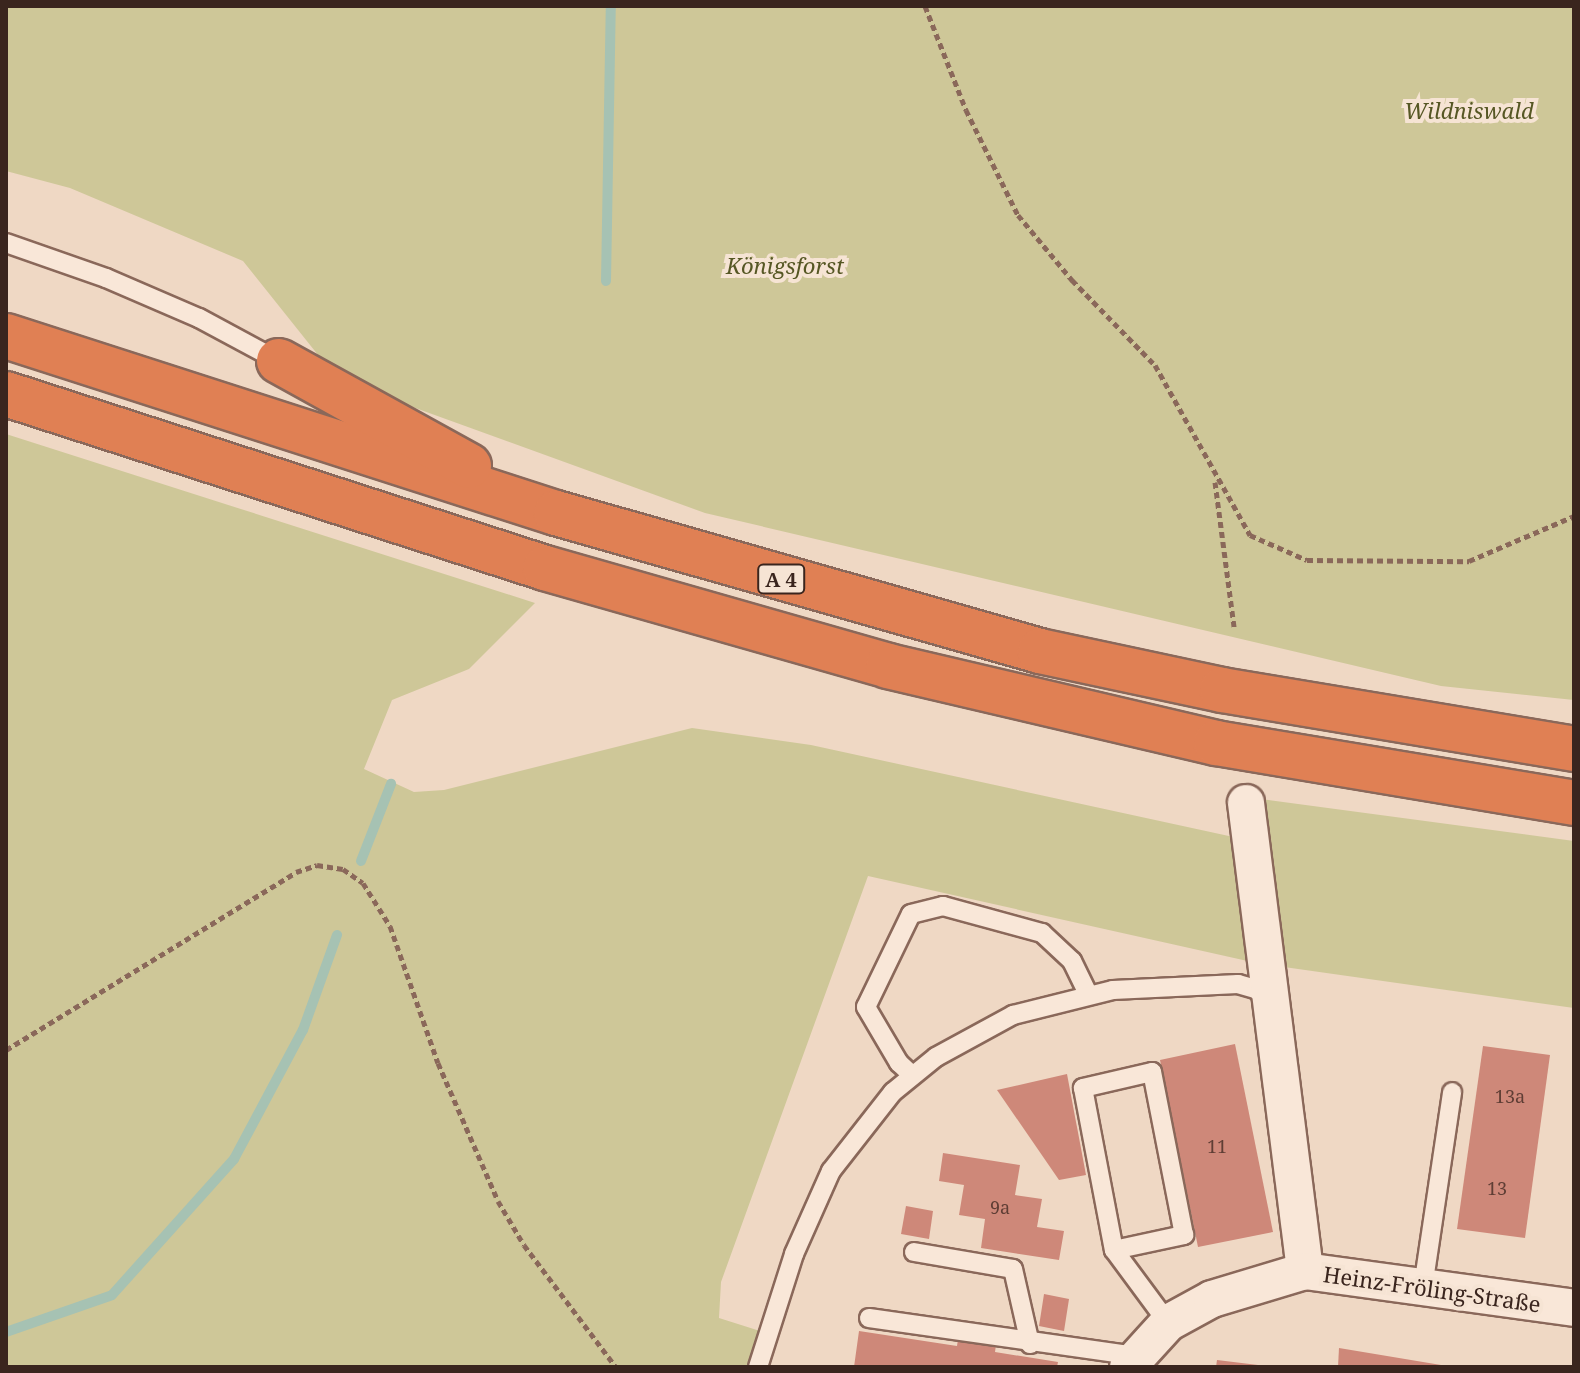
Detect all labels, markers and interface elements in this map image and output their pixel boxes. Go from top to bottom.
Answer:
park label: Wildniswald [1404,98,1534,124]
park label: Königsforst [726,253,844,279]
road number: A 4 [757,563,805,595]
house number: 13a [1495,1085,1525,1107]
house number: 11 [1207,1135,1227,1157]
house number: 13 [1487,1177,1507,1199]
house number: 9a [990,1196,1010,1218]
street label: Heinz-Fröling-Straße [1322,1261,1542,1317]

